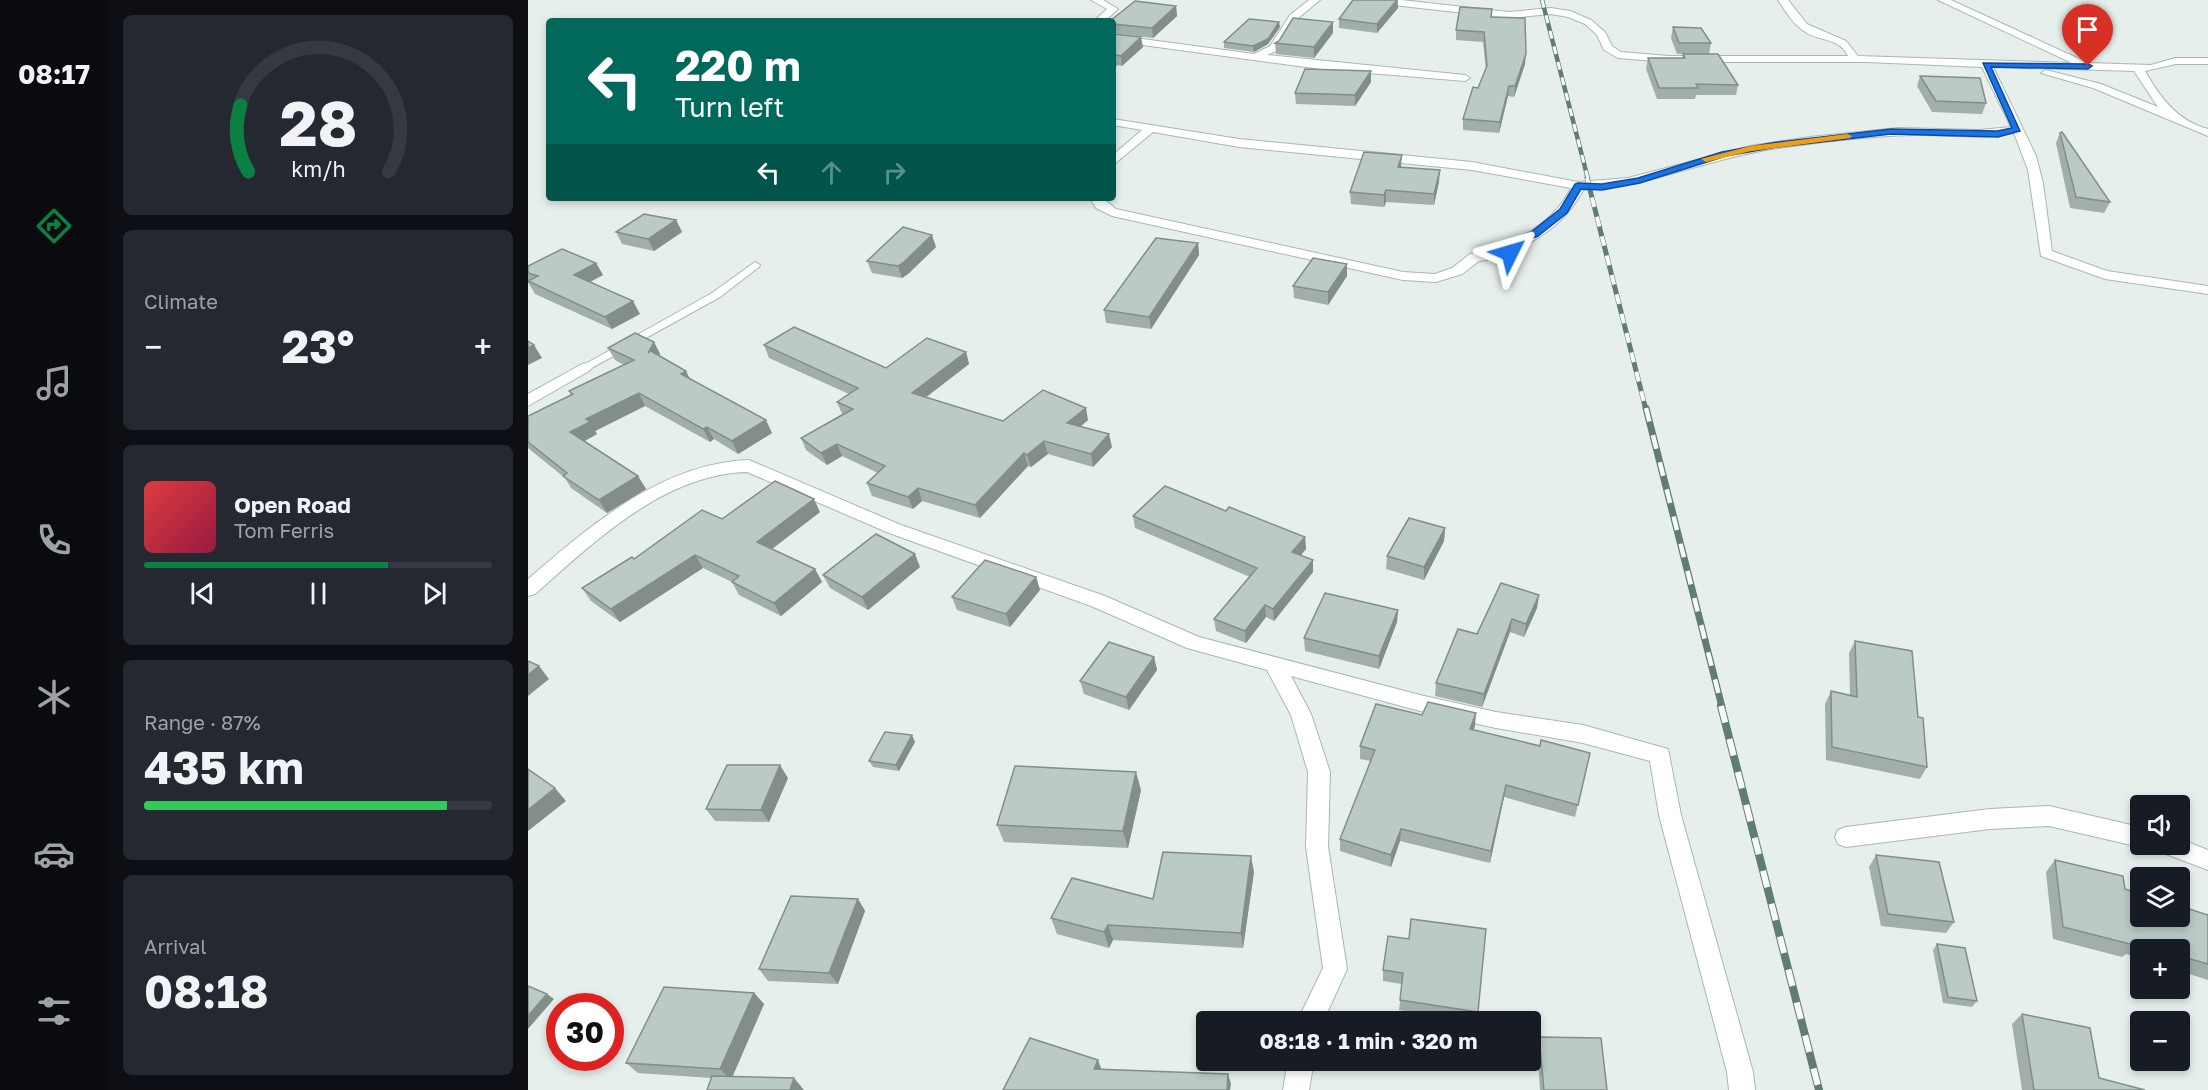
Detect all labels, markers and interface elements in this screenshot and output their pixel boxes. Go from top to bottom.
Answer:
pin [2062,4,2113,66]
icon: arrive [2071,13,2104,46]
text: 220 m [675,40,801,90]
icon: left [576,42,654,120]
text: 08:17 [18,58,90,90]
text: 28 [279,85,357,160]
text: Turn left [675,91,784,123]
text: km/h [291,156,345,182]
icon: left [752,156,785,189]
icon: ahead [815,156,848,189]
icon: right [878,156,911,189]
icon: directions [33,205,75,247]
position arrow [1478,221,1542,285]
text: Climate [144,289,218,313]
text: 23° [282,319,354,373]
text: − [144,327,162,366]
text: + [474,327,492,366]
icon: music [33,362,75,404]
text: Open Road [234,491,351,518]
text: Tom Ferris [234,518,334,542]
icon: phone [33,519,75,561]
icon: previous [186,577,219,610]
icon: pause [302,577,335,610]
icon: next [418,577,451,610]
icon: climate [33,676,75,718]
text: Range · 87% [144,710,261,734]
text: 435 km [144,740,304,794]
map controls [2130,795,2190,1071]
button: sound [2130,795,2190,855]
icon: car [33,833,75,875]
button: layers [2130,867,2190,927]
text: Arrival [144,934,207,958]
button: + [2130,939,2190,999]
text: 08:18 [144,964,268,1018]
icon: filters [33,990,75,1032]
speed limit sign: 30 [546,993,624,1071]
button: − [2130,1011,2190,1071]
text: 08:18 · 1 min · 320 m [1259,1027,1478,1054]

